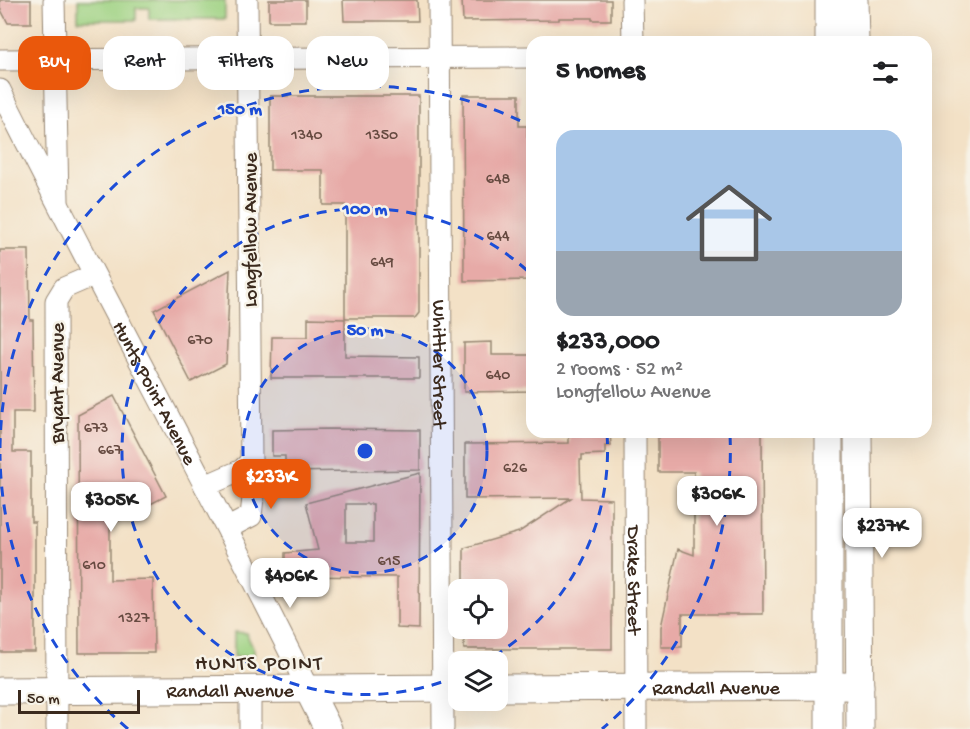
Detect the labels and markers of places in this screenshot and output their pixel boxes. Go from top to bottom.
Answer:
centre of rings [355,441,375,461]
pin: $233K [229,459,313,510]
pin: $306K [675,476,759,527]
pin: $305K [69,482,153,533]
pin: $237K [840,508,924,559]
pin: $406K [248,558,332,609]

